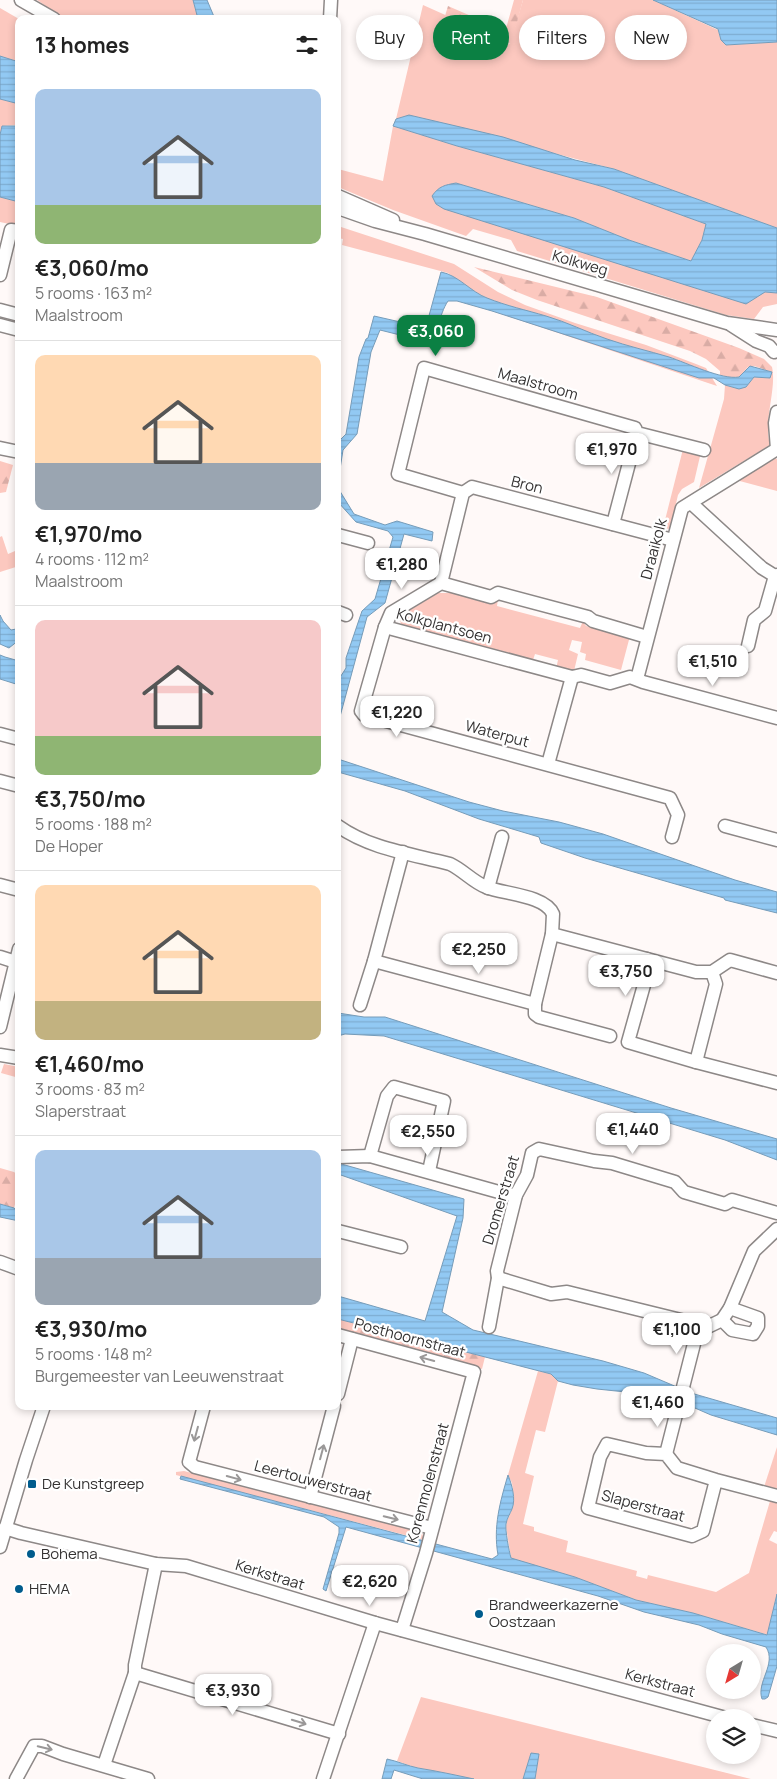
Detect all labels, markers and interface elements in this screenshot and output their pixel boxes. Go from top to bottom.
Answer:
chip: Buy [356,15,423,60]
chip: Rent [433,15,509,60]
chip: Filters [519,15,605,60]
chip: New [615,15,687,60]
text: 13 homes [35,31,129,59]
icon: filters [293,31,321,59]
icon: home [133,122,223,212]
street label: Kolkweg [550,245,610,280]
text: €3,060/mo [35,254,149,282]
text: 5 rooms · 163 m² [35,282,152,304]
text: Maalstroom [35,304,123,326]
pin: €3,060 [395,314,477,357]
text: €3,060 [408,320,464,342]
street label: Maalstroom [496,362,581,405]
icon: home [133,387,223,477]
pin: €1,970 [571,432,653,475]
text: €1,970 [586,438,638,460]
street label: Bron [509,470,545,499]
street label: Draaikolk [635,515,672,582]
text: €1,970/mo [35,520,142,548]
text: 4 rooms · 112 m² [35,548,149,570]
pin: €1,280 [361,548,443,590]
text: €1,280 [376,553,428,575]
text: Maalstroom [35,570,123,592]
street label: Kolkplantsoen [394,603,494,648]
pin: €1,510 [672,644,754,687]
text: €1,510 [688,650,738,672]
icon: home [133,652,223,742]
pin: €1,220 [356,696,438,738]
text: €1,220 [371,701,423,723]
street label: Waterput [463,715,531,752]
text: €3,750/mo [35,785,145,813]
text: 5 rooms · 188 m² [35,813,152,835]
text: De Hoper [35,835,103,857]
icon: home [133,917,223,1007]
pin: €2,250 [438,932,520,975]
text: €2,250 [452,938,506,960]
pin: €3,750 [585,954,667,997]
text: €3,750 [599,960,653,982]
text: €1,460/mo [35,1050,144,1078]
text: 3 rooms · 83 m² [35,1078,145,1100]
text: Slaperstraat [35,1100,126,1122]
pin: €1,440 [592,1112,674,1155]
pin: €2,550 [387,1114,469,1157]
text: €1,440 [607,1118,659,1140]
text: €2,550 [401,1120,455,1142]
street label: Dromerstraat [477,1153,524,1247]
icon: home [133,1182,223,1272]
pin: €1,100 [636,1312,718,1355]
street label: Posthoornstraat [352,1313,468,1362]
text: €3,930/mo [35,1315,147,1343]
text: €1,100 [653,1318,701,1340]
text: 5 rooms · 148 m² [35,1343,152,1365]
one-way arrow [420,1354,436,1364]
text: Burgemeester van Leeuwenstraat [35,1365,284,1387]
pin: €1,460 [617,1386,699,1428]
text: €1,460 [632,1391,684,1413]
street label: Korenmolenstraat [401,1420,454,1545]
one-way arrow [191,1426,200,1442]
one-way arrow [318,1444,327,1460]
street label: Leertouwerstraat [252,1455,374,1506]
place label: De Kunstgreep [42,1473,144,1494]
one-way arrow [226,1473,242,1483]
marker: De Kunstgreep [26,1478,38,1490]
street label: Slaperstraat [599,1484,687,1527]
one-way arrow [383,1514,399,1523]
place label: Bohema [41,1543,98,1564]
marker: Bohema [25,1548,37,1560]
street label: Kerkstraat [233,1554,307,1595]
pin: €2,620 [329,1564,411,1607]
text: €2,620 [342,1570,398,1592]
place label: HEMA [29,1578,70,1599]
marker: HEMA [13,1583,25,1595]
place label: Brandweerkazerne Oostzaan [489,1594,619,1632]
marker: Brandweerkazerne Oostzaan [473,1608,485,1620]
north arrow [706,1644,761,1699]
map controls [706,1644,761,1764]
street label: Kerkstraat [623,1663,697,1702]
pin: €3,930 [192,1674,274,1716]
text: €3,930 [206,1679,260,1701]
button: layers [706,1709,761,1764]
one-way arrow [291,1717,307,1727]
one-way arrow [36,1744,52,1753]

